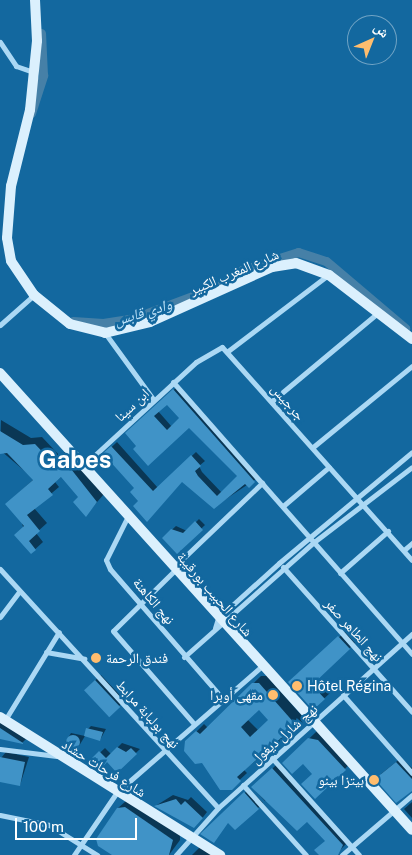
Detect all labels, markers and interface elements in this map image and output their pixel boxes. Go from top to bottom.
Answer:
north arrow [347,15,397,65]
text: ش [371,19,393,41]
street label: شارع المغرب الكبير [187,246,281,298]
water label: وادي قابس [112,295,174,329]
street label: جرجيس [268,380,308,424]
street label: ابن سينا [111,385,153,425]
district label: Gabes [39,446,111,474]
street label: شارع الحبيب بورقيبة [174,548,256,640]
street label: نهج الكاهنة [130,574,178,628]
street label: نهج الطاهر صفر [321,595,387,665]
place label: فندق الرحمة [106,650,168,666]
marker: فندق الرحمة [90,652,102,664]
street label: نهج بولبابة مرابط [113,676,183,752]
place label: Hôtel Régina [307,678,391,694]
marker: Hôtel Régina [291,680,303,692]
place label: مقهى أوبرا [210,687,263,703]
marker: مقهى أوبرا [267,689,279,701]
street label: نهج شارل ديغول [247,700,321,768]
street label: شارع فرحات حشاد [59,736,149,800]
place label: بيتزا بينو [318,772,364,788]
marker: بيتزا بينو [368,774,380,786]
scale bar [18,808,140,840]
text: 100 m [23,818,64,835]

